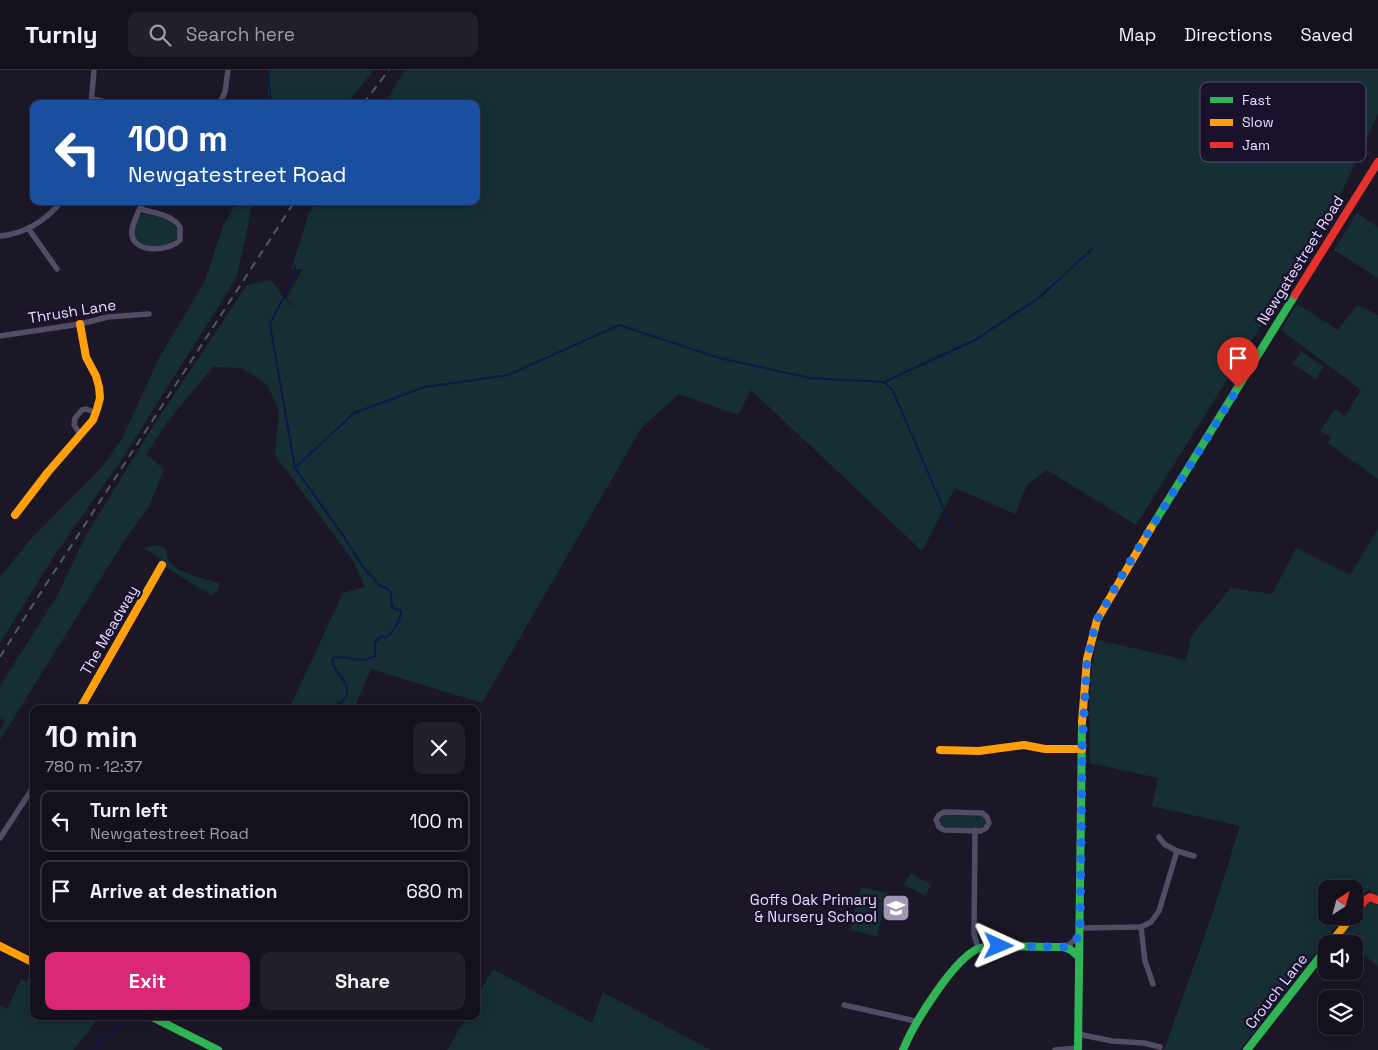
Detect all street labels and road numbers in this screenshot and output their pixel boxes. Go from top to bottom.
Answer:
street label: Newgatestreet Road [1252,192,1348,328]
street label: Thrush Lane [27,295,117,327]
street label: The Meadway [76,582,142,678]
street label: Crouch Lane [1241,949,1311,1032]

